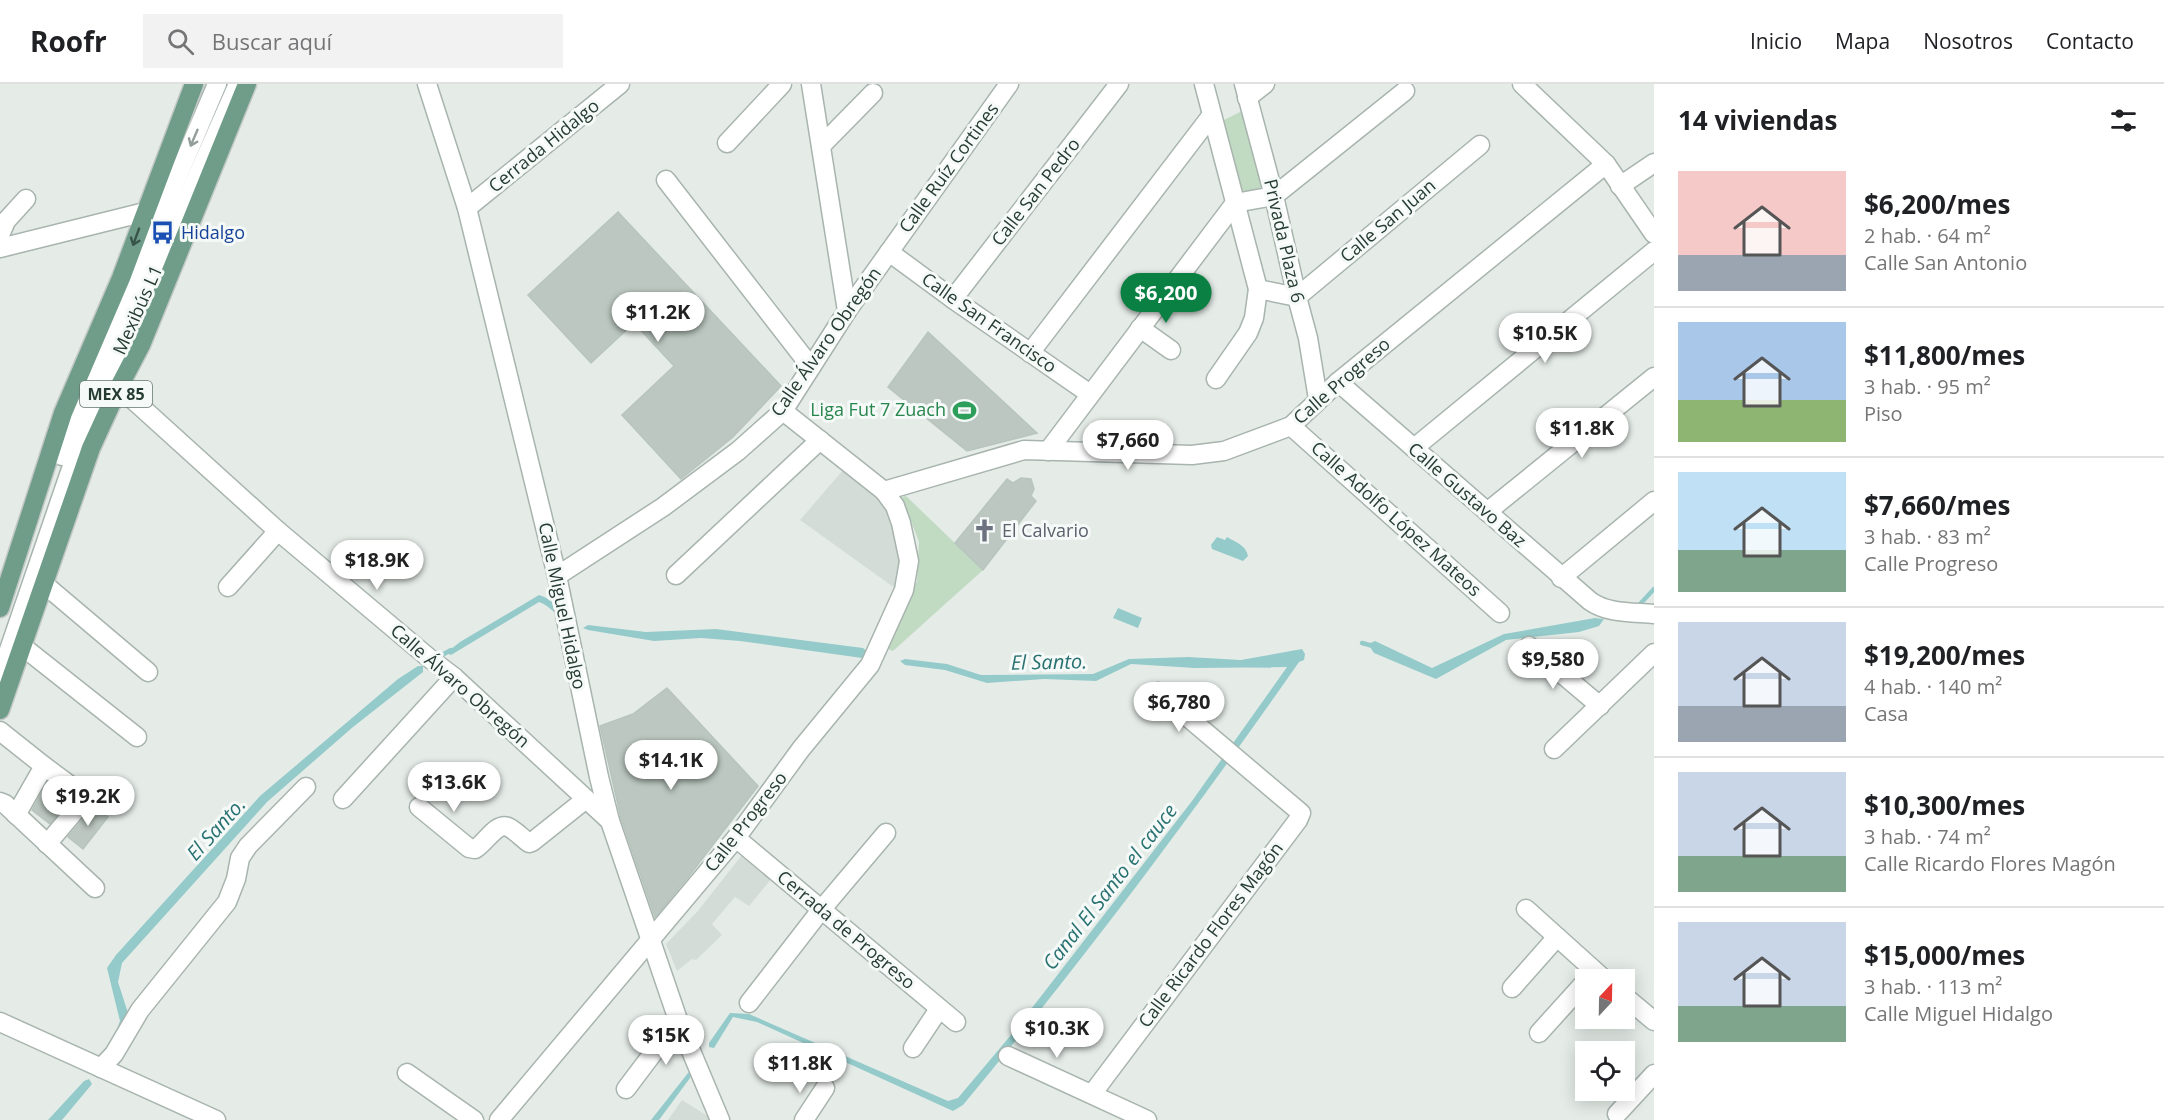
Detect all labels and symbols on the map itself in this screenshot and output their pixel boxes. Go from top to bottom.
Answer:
street label: Cerrada Hidalgo [483,93,604,197]
street label: Calle Ruíz Cortines [893,98,1004,237]
one-way arrow [188,128,199,147]
street label: Calle San Pedro [985,132,1085,250]
street label: Calle San Juan [1335,173,1440,267]
street label: Privada Plaza 6 [1259,177,1311,305]
bus stop icon: Hidalgo [150,220,176,246]
place label: Hidalgo [181,220,245,244]
one-way arrow [129,227,140,246]
street label: Mexibús L1 [107,261,167,358]
street label: Calle Álvaro Obregón [765,262,886,421]
street label: Calle San Francisco [917,267,1062,378]
pin: $6,200 [1117,273,1215,324]
pin: $11.2K [609,292,707,343]
pin: $10.5K [1496,313,1594,364]
street label: Calle Progreso [1288,332,1395,429]
road number: MEX 85 [80,381,152,407]
place label: Liga Fut 7 Zuach [810,397,946,421]
sports icon: Liga Fut 7 Zuach [951,397,977,423]
pin: $11.8K [1533,408,1631,459]
pin: $7,660 [1079,420,1177,471]
street label: Calle Adolfo López Mateos [1306,435,1487,601]
street label: Calle Gustavo Baz [1404,436,1532,552]
church icon: El Calvario [971,518,997,544]
place label: El Calvario [1002,518,1089,542]
street label: Calle Miguel Hidalgo [534,520,592,691]
pin: $18.9K [328,540,426,591]
street label: Calle Álvaro Obregón [386,618,535,752]
pin: $9,580 [1504,639,1602,690]
water label: El Santo. [1011,647,1087,676]
pin: $6,780 [1130,682,1228,733]
pin: $14.1K [622,740,720,791]
pin: $13.6K [405,762,503,813]
street label: Calle Progreso [699,766,792,876]
pin: $19.2K [39,776,137,827]
water label: El Santo. [180,791,251,866]
water label: Canal El Santo el cauce [1036,798,1183,975]
street label: Calle Ricardo Flores Magón [1132,837,1288,1032]
street label: Cerrada de Progreso [773,864,921,994]
north arrow [1575,969,1635,1029]
pin: $10.3K [1008,1008,1106,1059]
pin: $15K [630,1015,702,1066]
pin: $11.8K [751,1043,849,1094]

